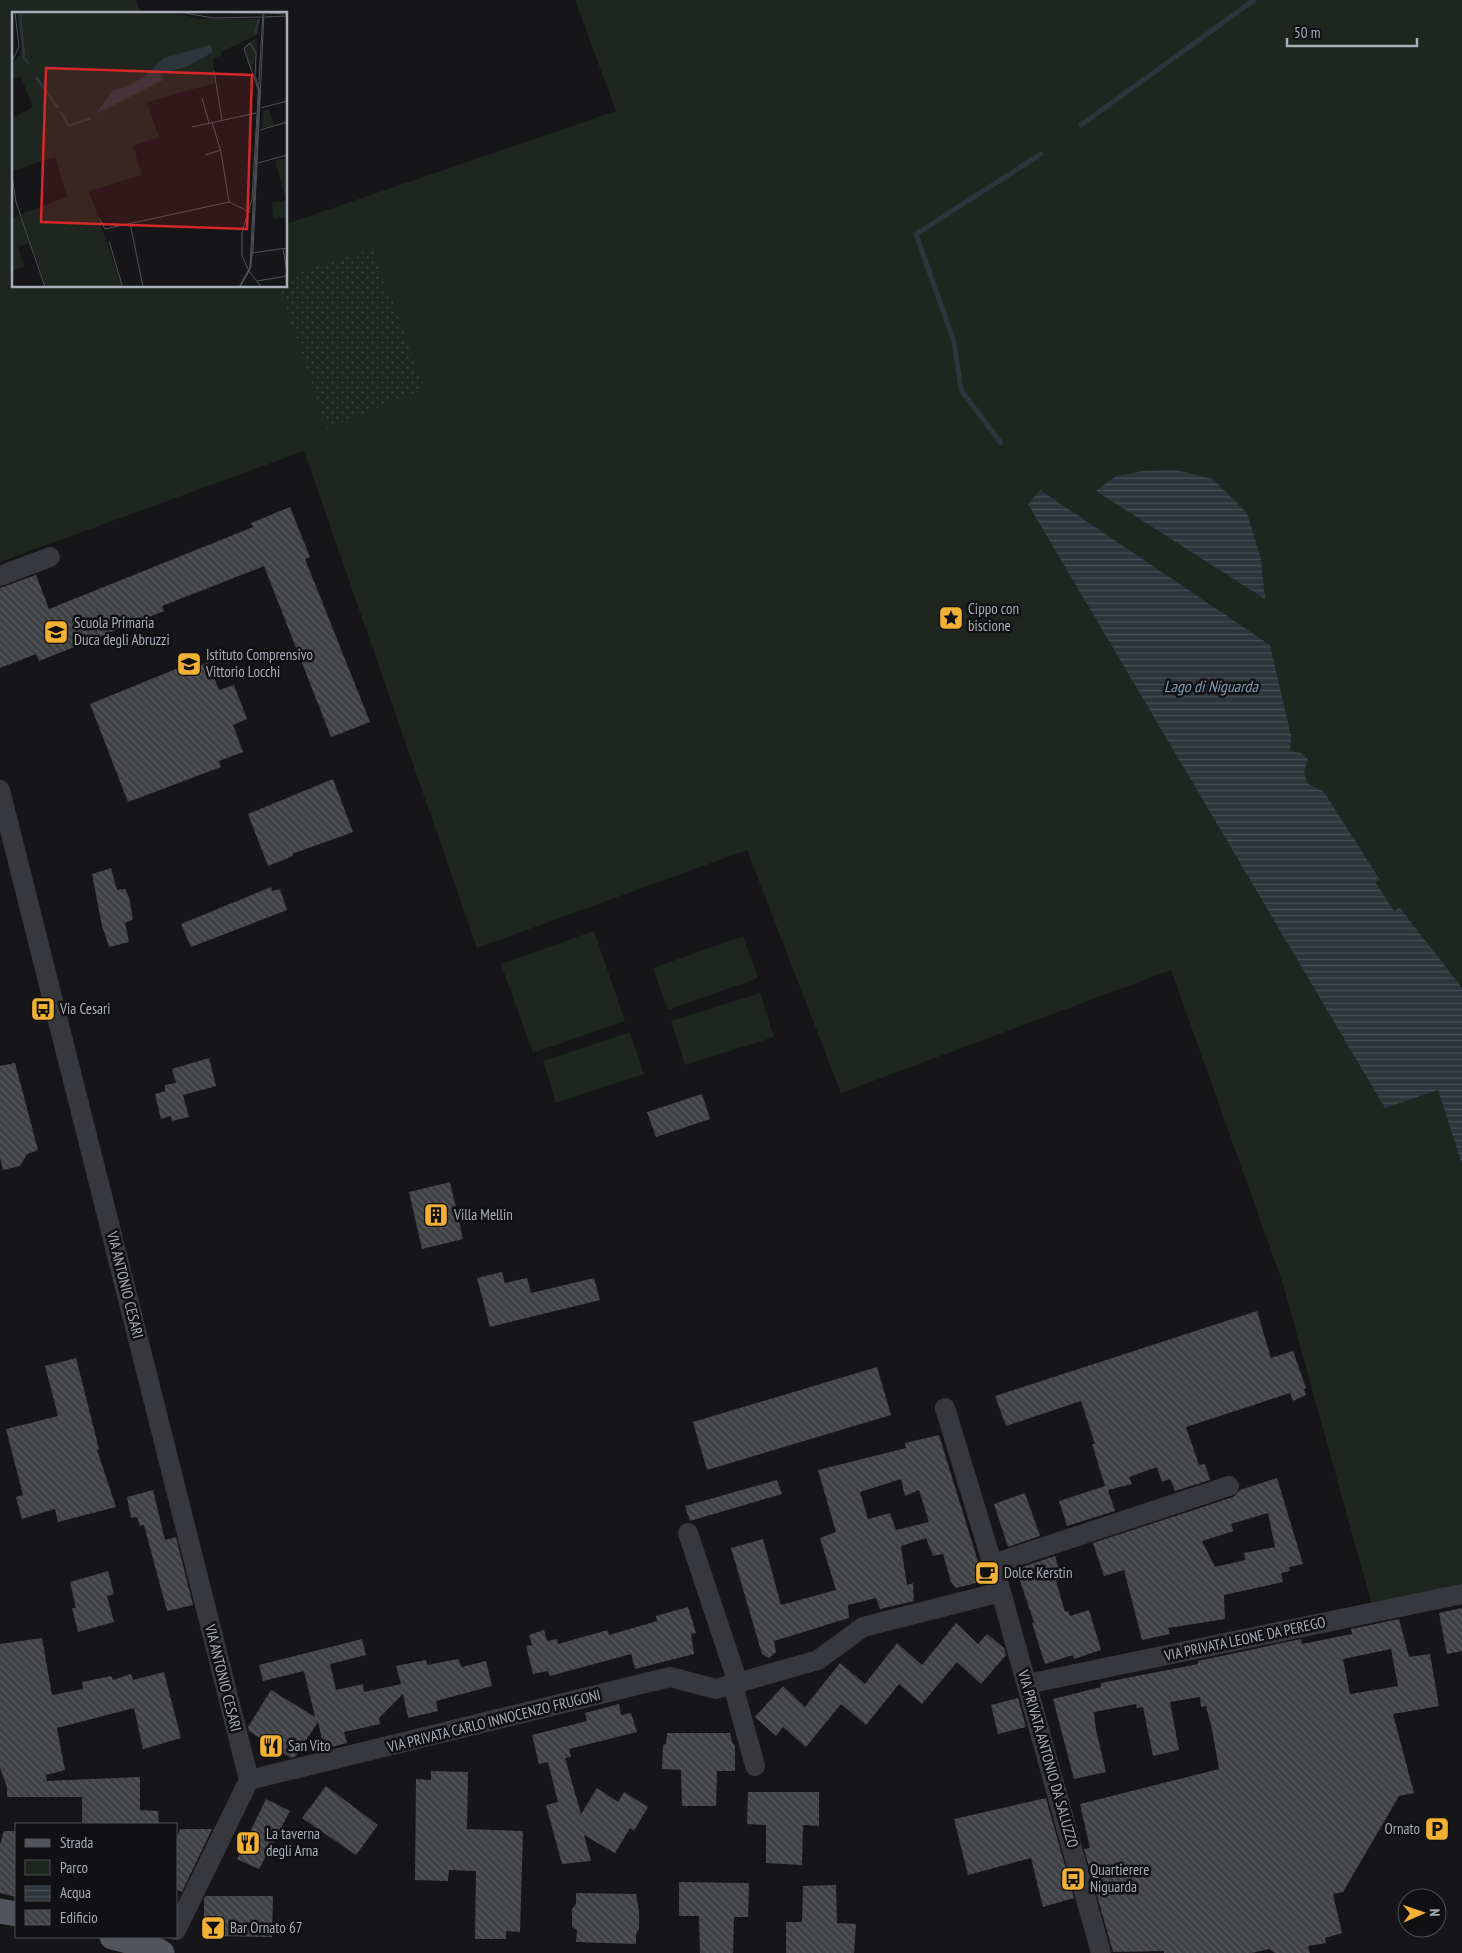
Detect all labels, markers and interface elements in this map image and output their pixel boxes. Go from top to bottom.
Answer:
inset map [12,12,288,288]
scale bar [1287,15,1417,47]
text: 50 m [1294,23,1320,42]
place label: Cippo con biscione [968,599,1019,635]
place icon: Cippo con biscione [938,605,964,631]
place label: Scuola Primaria Duca degli Abruzzi [74,613,170,649]
school or university icon: Scuola Primaria Duca degli Abruzzi [43,619,69,645]
place label: Istituto Comprensivo Vittorio Locchi [205,645,313,681]
school or university icon: Istituto Comprensivo Vittorio Locchi [176,651,202,677]
water label: Lago di Niguarda [1164,676,1260,696]
bus stop icon: Via Cesari [30,996,56,1022]
place label: Via Cesari [59,999,110,1018]
building icon: Villa Mellin [423,1202,449,1228]
place label: Villa Mellin [453,1205,513,1224]
street label: VIA ANTONIO CESARI [103,1228,148,1340]
cafe icon: Dolce Kerstin [974,1560,1000,1586]
place label: Dolce Kerstin [1004,1563,1072,1582]
street label: VIA PRIVATA LEONE DA PEREGO [1162,1612,1327,1665]
street label: VIA ANTONIO CESARI [201,1621,246,1733]
street label: VIA PRIVATA ANTONIO DA SALUZZO [1014,1667,1083,1850]
street label: VIA PRIVATA CARLO INNOCENZO FRUGONI [384,1685,602,1756]
restaurant icon: San Vito [258,1733,284,1759]
place label: San Vito [288,1736,331,1755]
parking icon: Ornato [1424,1816,1450,1842]
place label: Ornato [1385,1819,1420,1838]
legend [15,1823,178,1938]
place label: La taverna degli Arna [266,1824,320,1860]
restaurant icon: La taverna degli Arna [235,1830,261,1856]
text: Strada [60,1833,93,1852]
text: Parco [60,1858,88,1877]
place label: Quartierere Niguarda [1090,1860,1149,1896]
bus stop icon: Quartierere Niguarda [1060,1866,1086,1892]
text: Acqua [60,1883,91,1902]
north arrow [1397,1888,1447,1938]
text: Edificio [60,1908,98,1927]
text: N [1426,1908,1444,1917]
bar icon: Bar Ornato 67 [200,1915,226,1941]
place label: Bar Ornato 67 [230,1918,302,1937]

